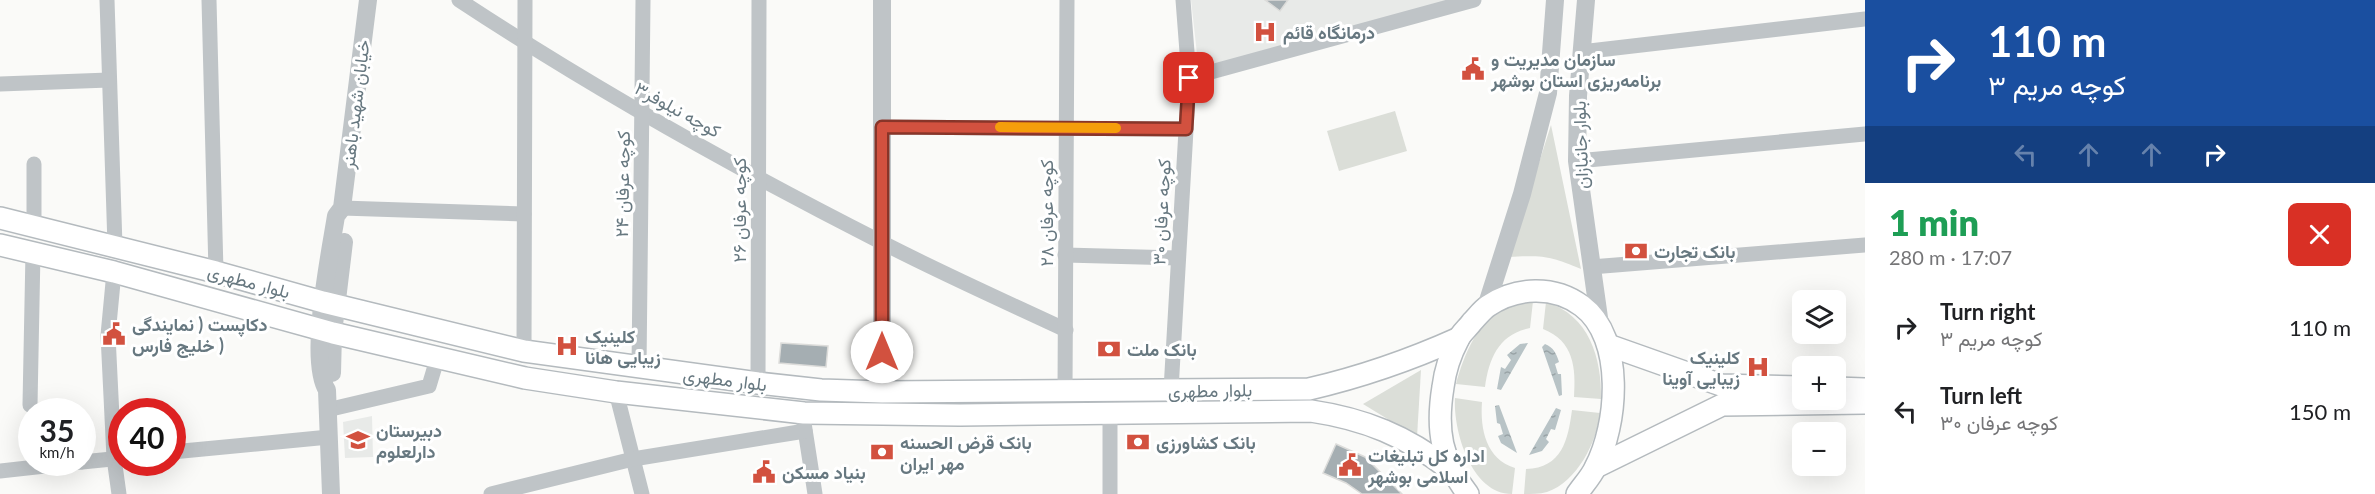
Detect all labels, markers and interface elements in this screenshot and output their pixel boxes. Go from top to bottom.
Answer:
text: 110 m [1988,16,2106,66]
hospital icon: درمانگاه قائم [1252,19,1278,45]
place label: درمانگاه قائم [1283,21,1375,45]
icon: right [1889,24,1967,102]
street label: خیابان شهید باهنر [336,38,375,171]
place label: سازمان مدیریت و برنامه‌ریزی استان بوشهر [1490,48,1661,92]
pin [1163,52,1214,103]
public building icon: سازمان مدیریت و برنامه‌ریزی استان بوشهر [1460,56,1486,82]
icon: arrive [1172,61,1205,94]
text: کوچه مریم ۳ [1988,68,2126,101]
street label: کوچه نیلوفر۳ [630,76,725,143]
street label: بلوار جانبازان [1567,101,1594,189]
street label: کوچه عرفان ۲۴ [610,131,636,238]
icon: left [2009,138,2042,171]
icon: ahead [2072,138,2105,171]
icon: ahead [2135,138,2168,171]
icon: right [2198,138,2231,171]
street label: کوچه عرفان ۲۶ [728,157,752,263]
street label: کوچه عرفان ۳۰ [1147,158,1177,266]
street label: کوچه عرفان ۲۸ [1035,160,1059,266]
text: 1 min [1889,200,1979,244]
button: close [2288,203,2351,266]
bank icon: بانک تجارت [1623,238,1649,264]
place label: بانک تجارت [1654,240,1735,263]
text: 280 m · 17:07 [1889,245,2012,269]
street label: بلوار مطهری [205,259,293,304]
map controls [1792,290,1846,476]
button: layers [1792,290,1846,344]
text: Turn right [1940,298,2035,325]
icon: right [1889,311,1922,344]
place label: دکاپست ( نمایندگی خلیج فارس ) [132,313,267,358]
text: 110 m [2289,314,2351,341]
position arrow [850,320,914,384]
public building icon: دکاپست ( نمایندگی خلیج فارس ) [101,321,127,347]
place label: کلینیک زیبایی هانا [585,325,661,369]
text: کوچه مریم ۳ [1940,326,2042,350]
hospital icon: کلینیک زیبایی هانا [554,333,580,359]
bank icon: بانک ملت [1096,336,1122,362]
place label: بانک ملت [1127,338,1197,361]
place label: کلینیک زیبایی آوینا [1662,346,1740,390]
hospital icon: کلینیک زیبایی آوینا [1745,354,1771,380]
button: + [1792,356,1846,410]
street label: بلوار مطهری [682,363,768,396]
street label: بلوار مطهری [1168,378,1252,403]
text: Turn left [1940,382,2022,409]
icon: left [1889,395,1922,428]
speed limit sign: 40 [108,398,186,476]
text: 150 m [2289,398,2351,425]
text: کوچه عرفان ۳۰ [1940,410,2058,434]
text: 35 [40,412,74,448]
place label: دبیرستان دارلعلوم [376,419,442,464]
button: − [1792,422,1846,476]
school or university icon: دبیرستان دارلعلوم [345,427,371,453]
bank icon: بانک کشاورزی [1125,429,1151,455]
place label: بانک قرض الحسنه مهر ایران [900,431,1032,475]
place label: بانک کشاورزی [1156,431,1256,454]
bank icon: بانک قرض الحسنه مهر ایران [869,439,895,465]
text: km/h [39,443,75,461]
place label: اداره کل تبلیغات اسلامی بوشهر [1367,444,1485,488]
public building icon: اداره کل تبلیغات اسلامی بوشهر [1337,452,1363,478]
public building icon: بنیاد مسکن [751,459,777,485]
place label: بنیاد مسکن [782,461,866,484]

